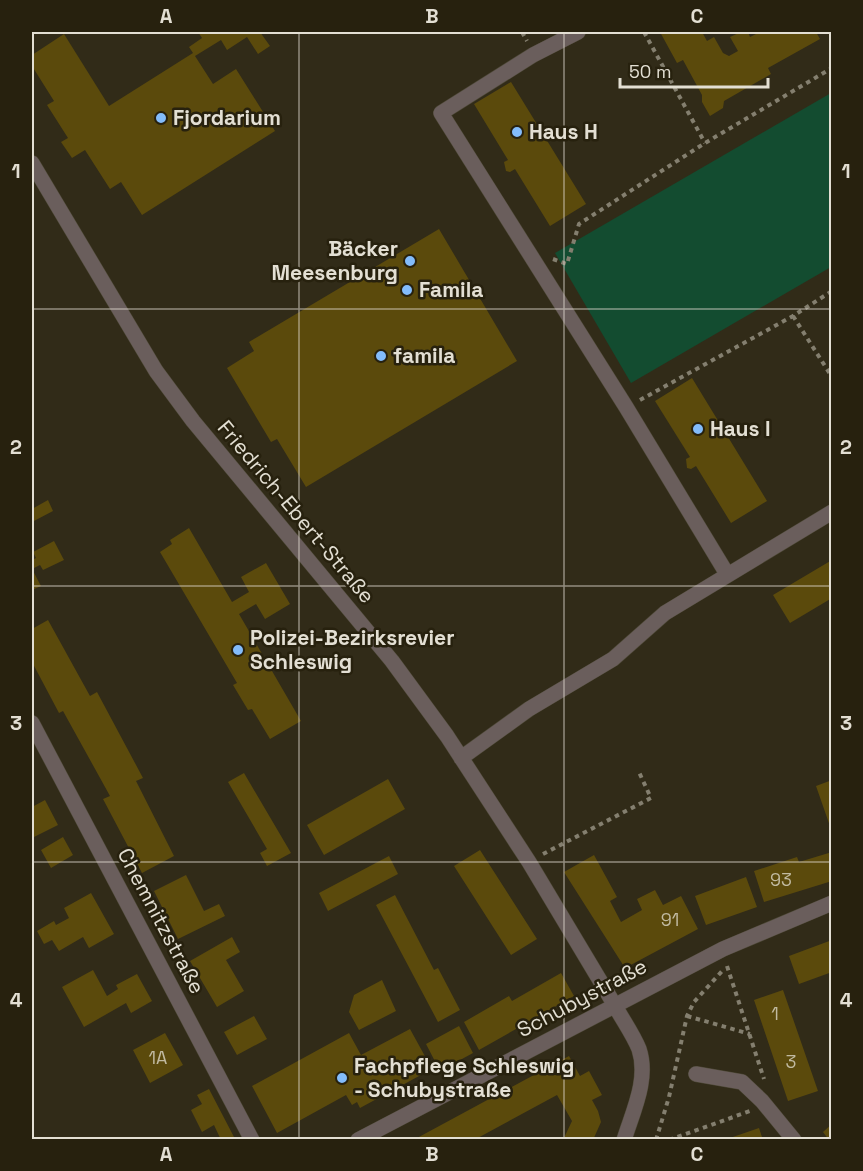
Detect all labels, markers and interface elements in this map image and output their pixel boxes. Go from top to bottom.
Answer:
text: A [160,3,173,29]
text: B [425,3,439,29]
text: C [691,3,704,29]
scale bar [620,51,768,89]
text: 50 m [629,60,671,83]
place label: Fjordarium [173,104,281,131]
marker: Fjordarium [154,111,168,125]
place label: Haus H [529,118,598,145]
marker: Haus H [510,125,524,139]
text: 1 [11,158,21,184]
text: 1 [841,158,851,184]
place label: Bäcker Meesenburg [272,235,398,286]
marker: Bäcker Meesenburg [403,254,417,268]
place label: Famila [419,276,483,303]
marker: Famila [400,283,414,297]
place label: famila [393,342,455,369]
marker: famila [374,349,388,363]
street label: Friedrich-Ebert-Straße [212,415,381,609]
place label: Haus I [710,415,770,442]
marker: Haus I [691,422,705,436]
text: 2 [10,434,22,460]
text: 2 [840,434,852,460]
place label: Polizei-Bezirksrevier Schleswig [250,624,454,675]
marker: Polizei-Bezirksrevier Schleswig [231,643,245,657]
text: 3 [10,710,22,736]
text: 3 [840,710,852,736]
street label: Chemnitzstraße [112,843,211,998]
house number: 93 [770,868,792,891]
house number: 91 [661,908,679,931]
street label: Schubystraße [512,952,651,1043]
text: 4 [10,987,23,1013]
text: 4 [840,987,853,1013]
house number: 1 [771,1002,779,1025]
house number: 1A [149,1046,167,1069]
house number: 3 [786,1050,796,1073]
place label: Fachpflege Schleswig - Schubystraße [354,1052,575,1103]
marker: Fachpflege Schleswig - Schubystraße [335,1071,349,1085]
text: A [160,1141,173,1167]
text: B [425,1141,439,1167]
text: C [691,1141,704,1167]

